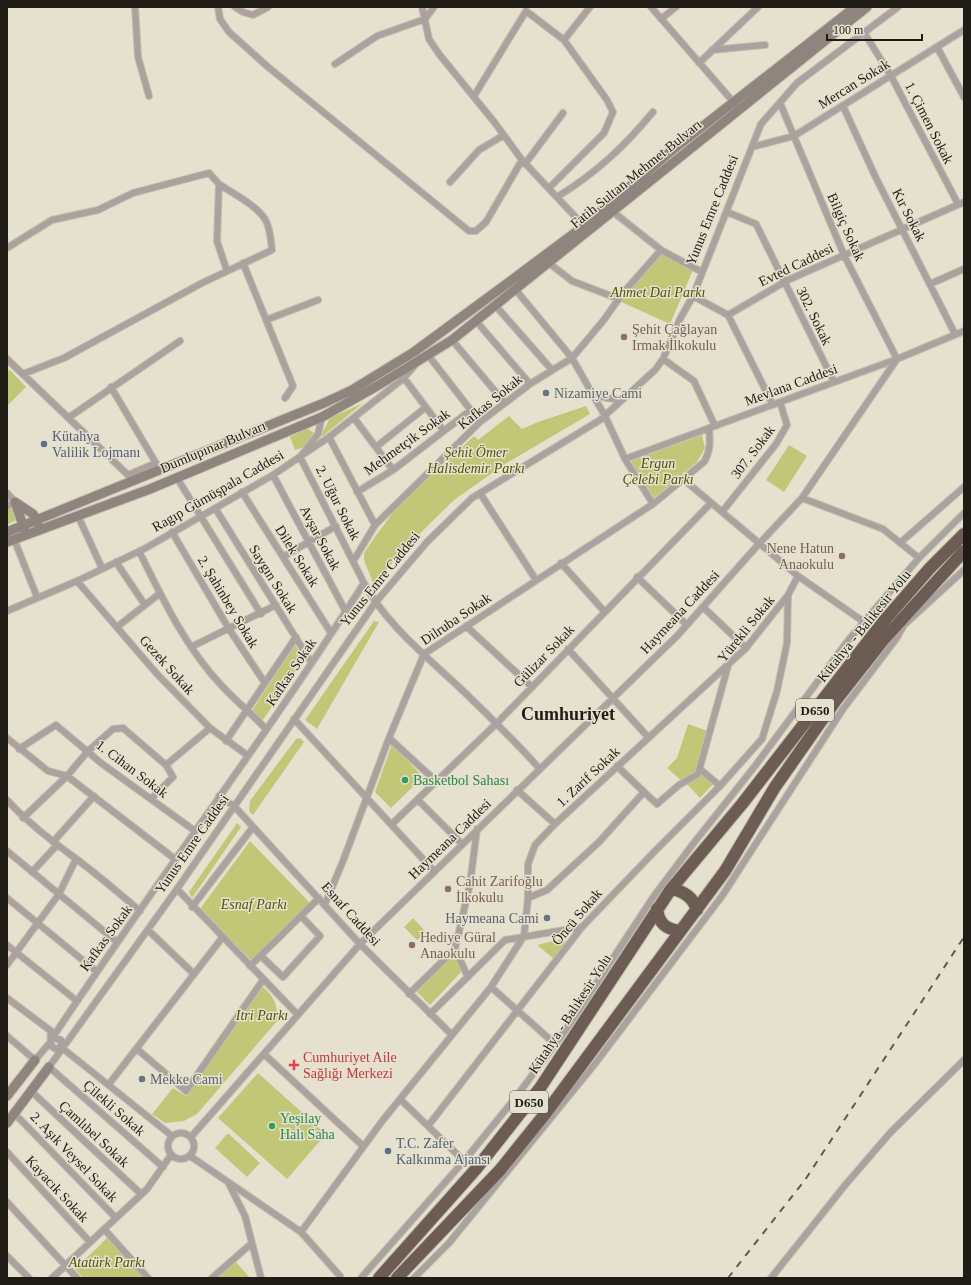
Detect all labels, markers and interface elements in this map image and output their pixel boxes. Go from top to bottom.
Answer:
scale bar [827,16,922,42]
text: 100 m [833,23,864,37]
street label: Mercan Sokak [816,56,892,112]
street label: 1. Çimen Sokak [902,80,956,166]
street label: Fatih Sultan Mehmet Bulvarı [568,117,704,231]
street label: Yunus Emre Caddesi [683,153,741,267]
street label: Kır Sokak [889,186,929,244]
street label: Bilgiç Sokak [824,191,868,263]
street label: Evted Caddesi [756,240,836,290]
street label: 302. Sokak [793,284,835,348]
park label: Ahmet Dai Parkı [610,285,706,300]
place label: Şehit Çağlayan Irmak İlkokulu [632,322,717,353]
marker: Şehit Çağlayan Irmak İlkokulu [619,332,629,342]
street label: Mevlana Caddesi [743,361,840,409]
street label: Kafkas Sokak [455,372,525,432]
place label: Nizamiye Cami [554,386,642,401]
marker: Nizamiye Cami [541,388,551,398]
street label: Mehmetçik Sokak [361,406,453,478]
street label: Dumlupınar Bulvarı [158,418,268,476]
street label: 307. Sokak [728,422,778,482]
place label: Kütahya Valilik Lojmanı [52,429,140,460]
marker: Kütahya Valilik Lojmanı [39,439,49,449]
park label: Şehit Ömer Halisdemir Parkı [426,444,525,476]
street label: Ragıp Gümüşpala Caddesi [150,447,286,535]
park label: Ergun Çelebi Parkı [622,456,694,487]
street label: 2. Uğur Sokak [313,463,363,543]
street label: Avşar Sokak [297,503,343,573]
street label: Dilek Sokak [272,523,322,589]
street label: Yunus Emre Caddesi [337,529,423,629]
place label: Nene Hatun Anaokulu [767,541,834,572]
street label: Saygın Sokak [246,542,300,616]
marker: Nene Hatun Anaokulu [837,551,847,561]
street label: 2. Şahinbey Sokak [195,553,261,651]
street label: Haymeana Caddesi [638,567,723,657]
street label: Kütahya - Balıkesir Yolu [814,567,914,685]
street label: Dilruba Sokak [418,590,494,648]
street label: Yürekli Sokak [715,593,777,665]
street label: Gülizar Sokak [511,622,577,690]
street label: Gezek Sokak [137,632,197,698]
street label: Kafkas Sokak [263,635,319,709]
road number: D650 [796,699,834,721]
district label: Cumhuriyet [521,704,615,724]
street label: 1. Cihan Sokak [93,737,171,801]
street label: 1. Zarif Sokak [553,744,623,810]
place label: Basketbol Sahası [413,773,509,788]
marker: Basketbol Sahası [400,775,410,785]
street label: Yunus Emre Caddesi [152,792,232,896]
street label: Haymeana Caddesi [406,796,494,882]
place label: Cahit Zarifoğlu İlkokulu [456,874,543,905]
street label: Esnaf Caddesi [318,879,384,949]
marker: Cahit Zarifoğlu İlkokulu [443,884,453,894]
street label: Öncü Sokak [548,885,605,948]
park label: Esnaf Parkı [220,897,287,912]
street label: Kafkas Sokak [77,902,135,974]
place label: Haymeana Cami [445,911,539,926]
marker: Haymeana Cami [542,913,552,923]
place label: Hediye Güral Anaokulu [420,930,496,961]
marker: Hediye Güral Anaokulu [407,940,417,950]
street label: Kütahya - Balıkesir Yolu [526,952,614,1076]
park label: Itri Parkı [235,1008,288,1023]
place label: Cumhuriyet Aile Sağlığı Merkezi [303,1050,397,1081]
marker: Cumhuriyet Aile Sağlığı Merkezi [288,1059,300,1071]
place label: Mekke Cami [150,1072,223,1087]
marker: Mekke Cami [137,1074,147,1084]
street label: Çilekli Sokak [80,1077,148,1139]
road number: D650 [510,1091,548,1113]
street label: Çamlıbel Sokak [56,1098,132,1170]
street label: 2. Aşık Veysel Sokak [27,1109,121,1205]
place label: Yeşilay Halı Saha [280,1111,336,1142]
marker: Yeşilay Halı Saha [267,1121,277,1131]
place label: T.C. Zafer Kalkınma Ajansı [396,1136,491,1167]
marker: T.C. Zafer Kalkınma Ajansı [383,1146,393,1156]
street label: Kayacık Sokak [22,1153,92,1225]
park label: Atatürk Parkı [68,1255,145,1270]

